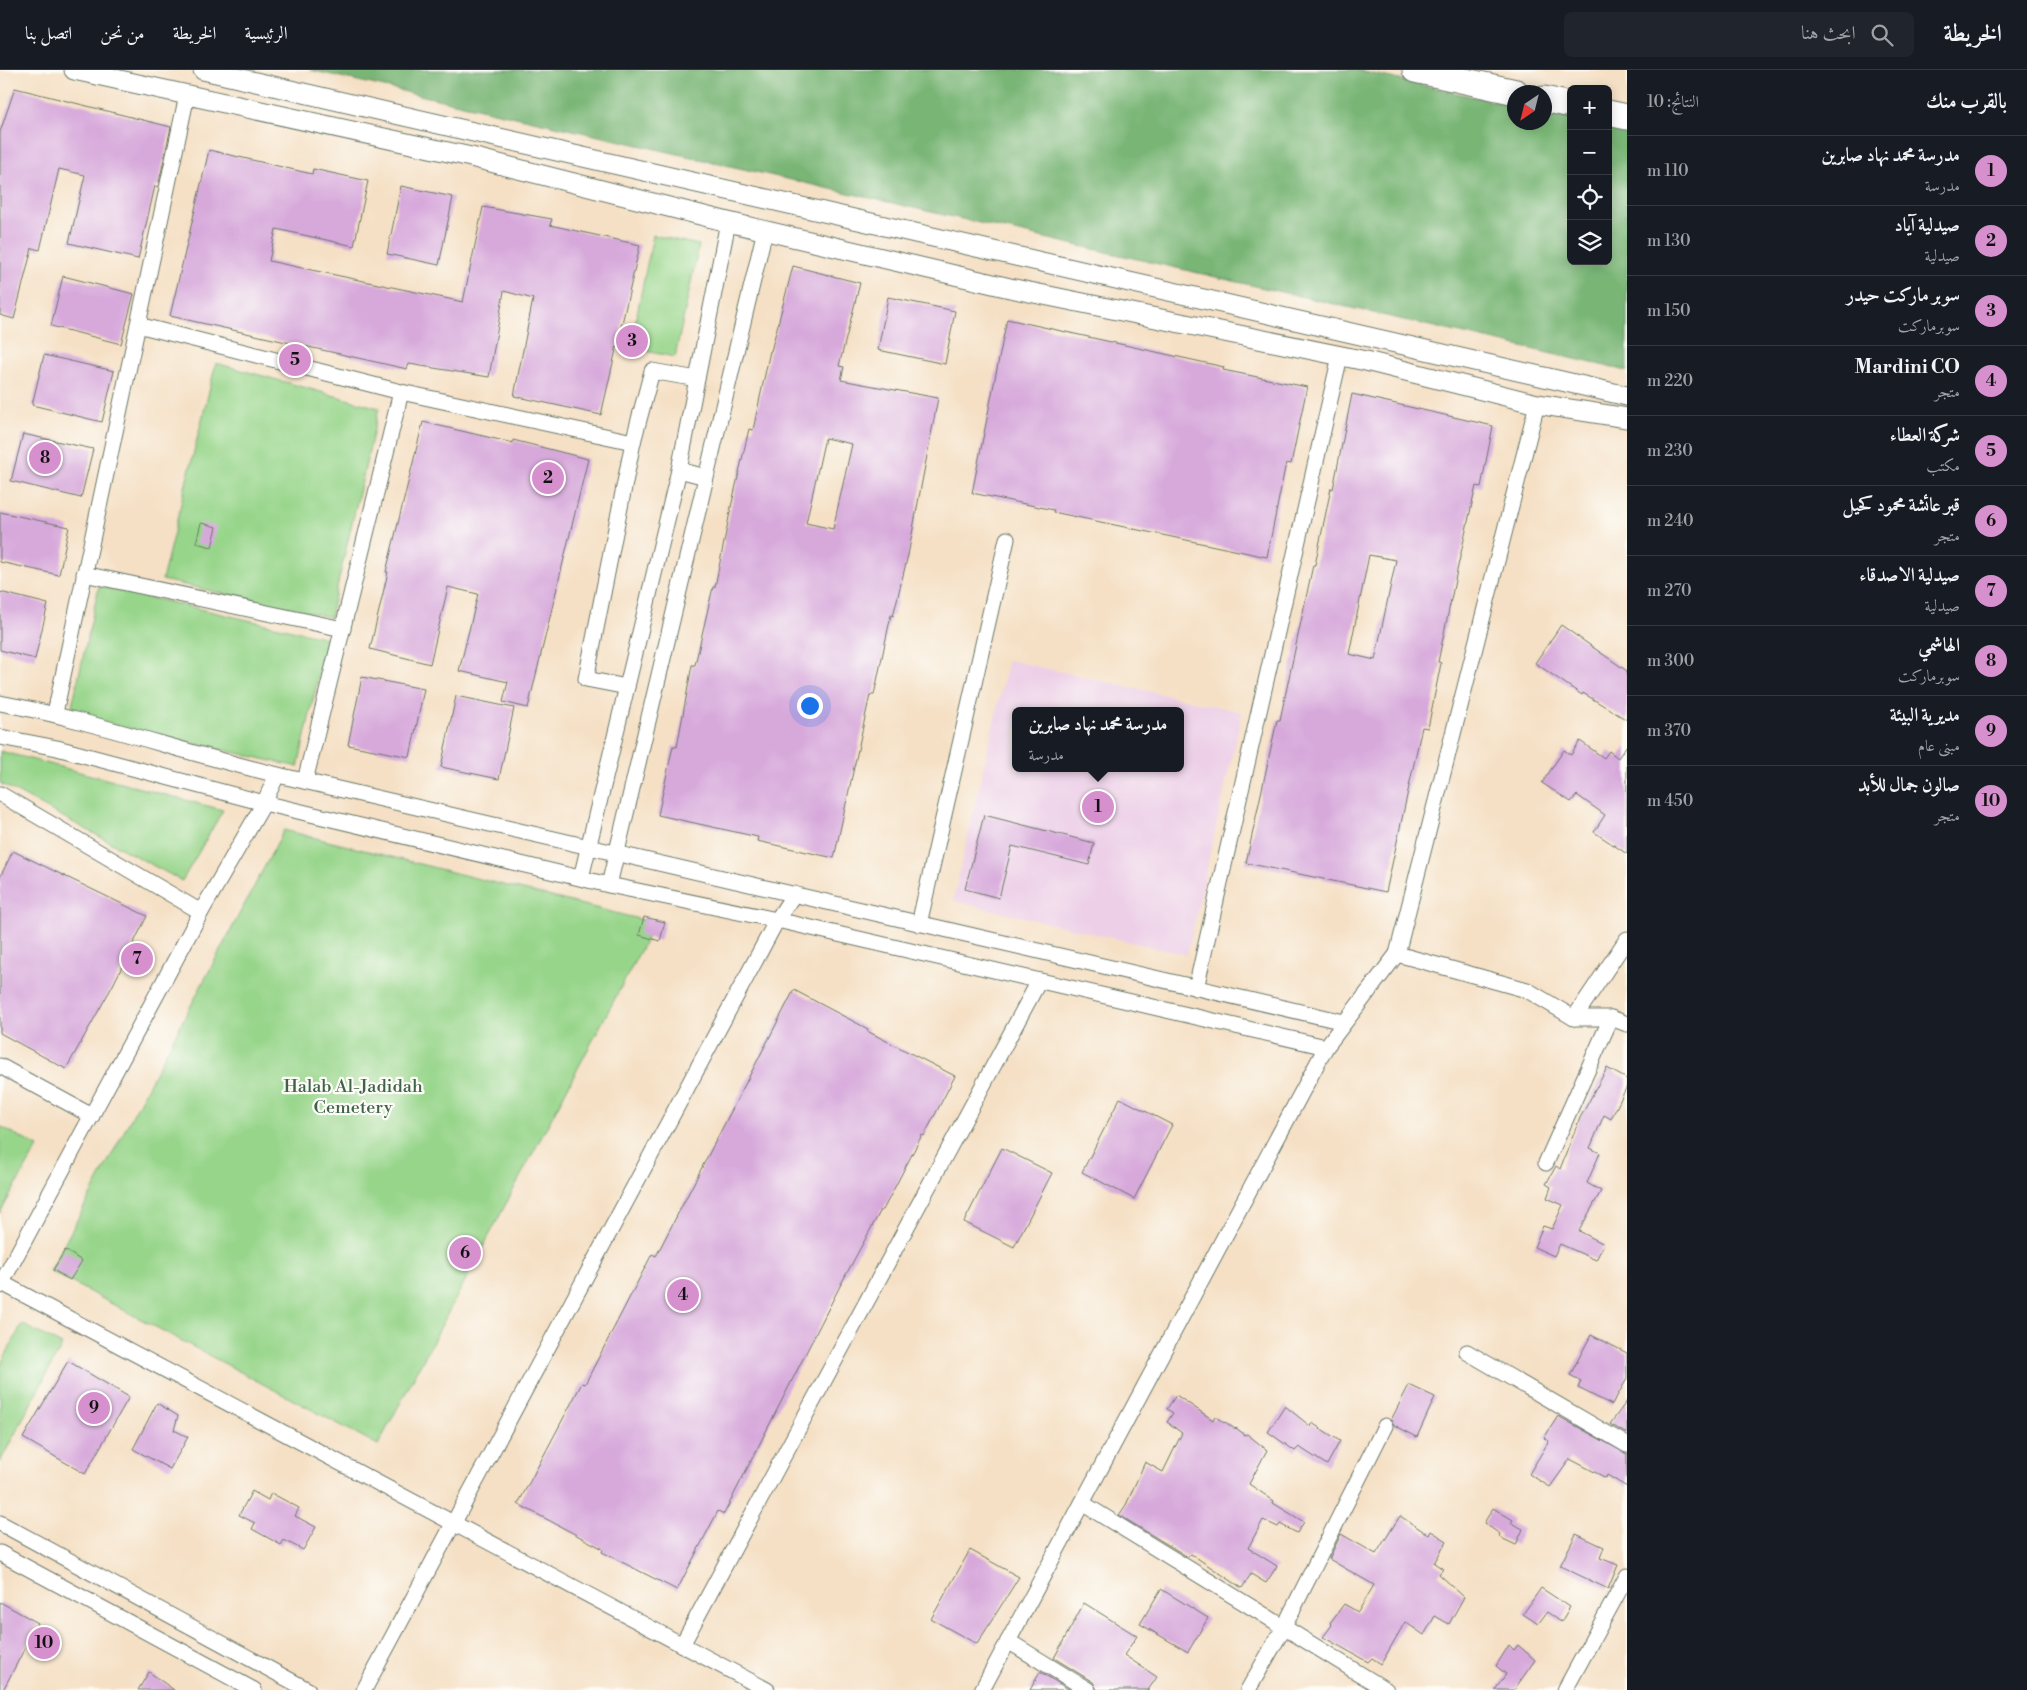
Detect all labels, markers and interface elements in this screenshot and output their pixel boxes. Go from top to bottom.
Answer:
search box [1564,12,1914,57]
text: الخريطة [1944,19,2002,49]
text: ابحث هنا [1801,21,1856,45]
icon: search [1868,21,1896,49]
text: اتصل بنا [25,22,72,45]
text: من نحن [100,22,145,45]
text: الخريطة [173,22,216,45]
text: الرئيسية [244,22,288,45]
north arrow [1507,85,1552,130]
map controls [1567,85,1612,265]
button: + [1567,85,1612,130]
text: بالقرب منك [1926,89,2007,115]
text: النتائج: 10 [1647,92,1699,112]
button: − [1567,130,1612,175]
text: مدرسة محمد نهاد صابرين [1821,143,1960,167]
text: 110 m [1647,161,1689,181]
text: 1 [1987,161,1995,181]
button: locate [1567,175,1612,220]
text: مدرسة [1925,176,1960,196]
text: صيدلية آياد [1894,213,1960,237]
button: layers [1567,220,1612,265]
text: 130 m [1647,231,1691,251]
text: 2 [1986,231,1996,251]
text: صيدلية [1925,246,1960,266]
text: سوبر ماركت حيدر [1846,283,1960,307]
text: 150 m [1647,301,1691,321]
text: 3 [1986,301,1996,321]
text: سوبرماركت [1898,316,1960,336]
pin: 3 [616,322,648,360]
pin: 5 [279,341,311,379]
text: Mardini CO [1855,355,1960,379]
text: 220 m [1647,371,1693,391]
text: 4 [1986,371,1996,391]
text: متجر [1935,382,1960,402]
text: شركة العطاء [1890,423,1960,447]
pin: 8 [29,439,61,477]
text: 230 m [1647,441,1693,461]
text: 5 [1986,441,1996,461]
text: مكتب [1926,456,1960,476]
pin: 2 [532,459,564,497]
text: قبر عائشة محمود كحيل [1842,493,1960,517]
text: 240 m [1647,511,1694,531]
text: 6 [1986,511,1996,531]
text: متجر [1935,526,1960,546]
text: صيدلية الاصدقاء [1859,563,1960,587]
text: 270 m [1647,581,1692,601]
text: 7 [1986,581,1996,601]
text: صيدلية [1925,596,1960,616]
text: الهاشمي [1918,633,1960,657]
text: 300 m [1647,651,1694,671]
text: 8 [1986,651,1996,671]
text: سوبرماركت [1898,666,1960,686]
your location [797,693,823,719]
text: مديرية البيئة [1890,703,1960,727]
popup [1012,707,1184,772]
text: مدرسة محمد نهاد صابرين [1029,712,1167,736]
text: 370 m [1647,721,1691,741]
text: 9 [1986,721,1996,741]
text: مبنى عام [1918,736,1960,756]
text: مدرسة [1029,745,1064,765]
text: صالون جمال للأبد [1858,773,1960,797]
pin: 1 [1082,788,1114,826]
text: 450 m [1647,791,1693,811]
text: 10 [1982,791,2000,811]
text: متجر [1935,806,1960,826]
pin: 7 [121,940,153,978]
park label: Halab Al-Jadidah Cemetery [283,1075,423,1119]
pin: 6 [449,1234,481,1272]
pin: 4 [667,1276,699,1314]
pin: 9 [78,1389,110,1427]
pin: 10 [28,1624,60,1662]

